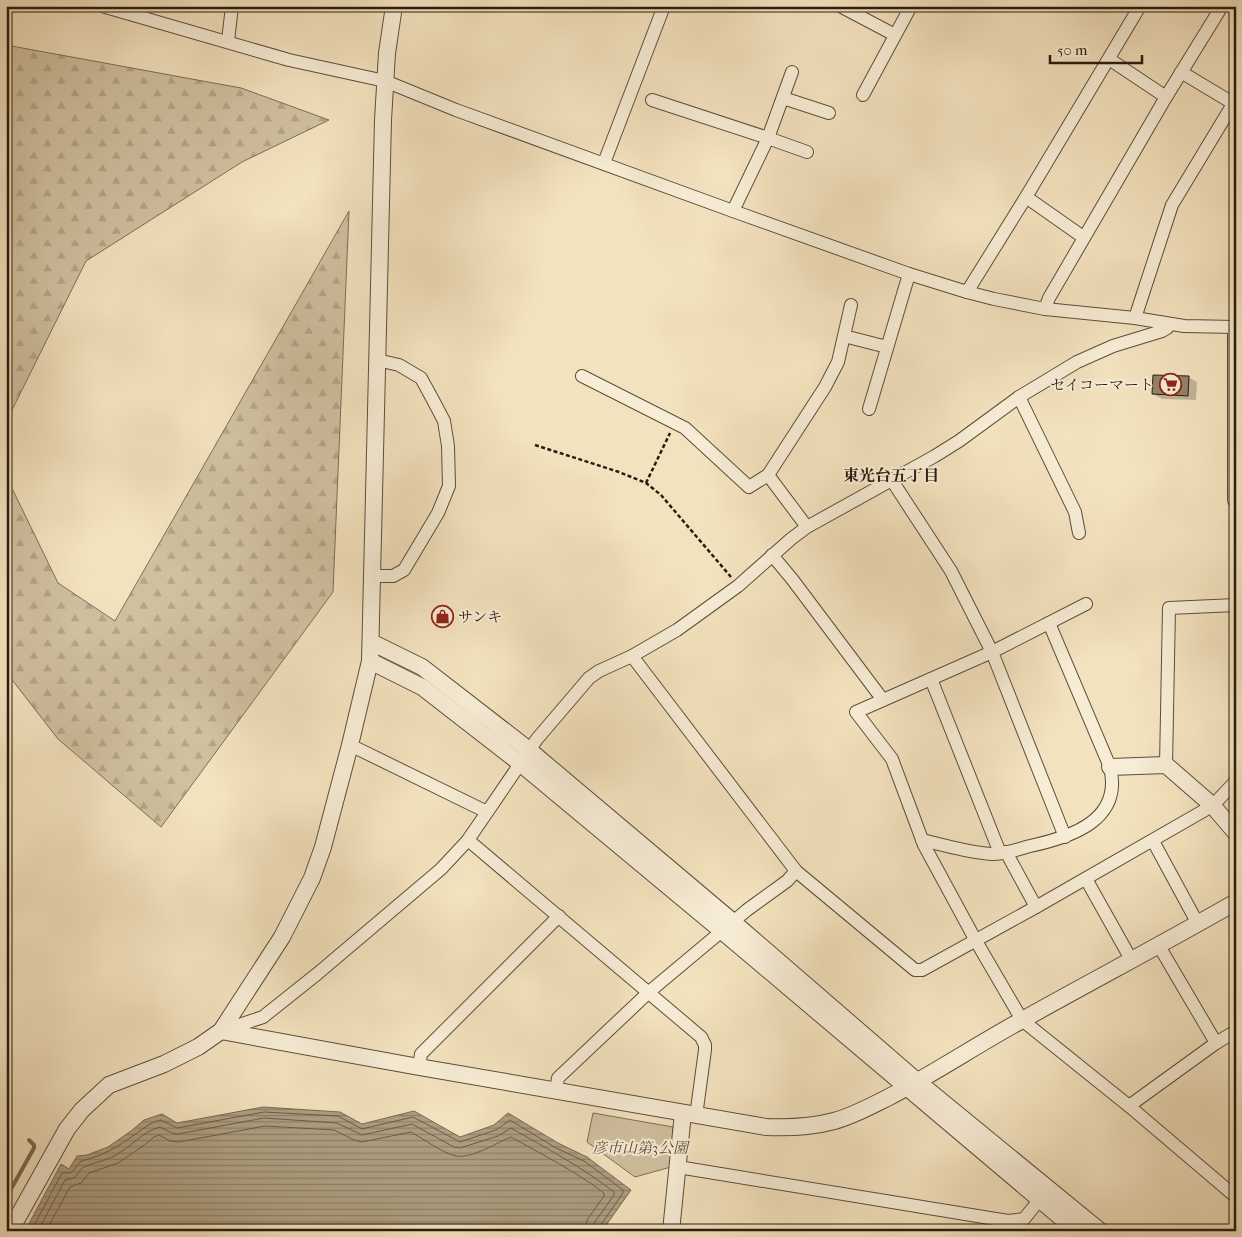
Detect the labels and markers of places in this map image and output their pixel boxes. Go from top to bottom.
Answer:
supermarket icon: セイコーマート [1158,373,1182,397]
place label: セイコーマート [1050,376,1154,394]
shop icon: サンキ [430,605,454,629]
place label: サンキ [458,608,502,626]

